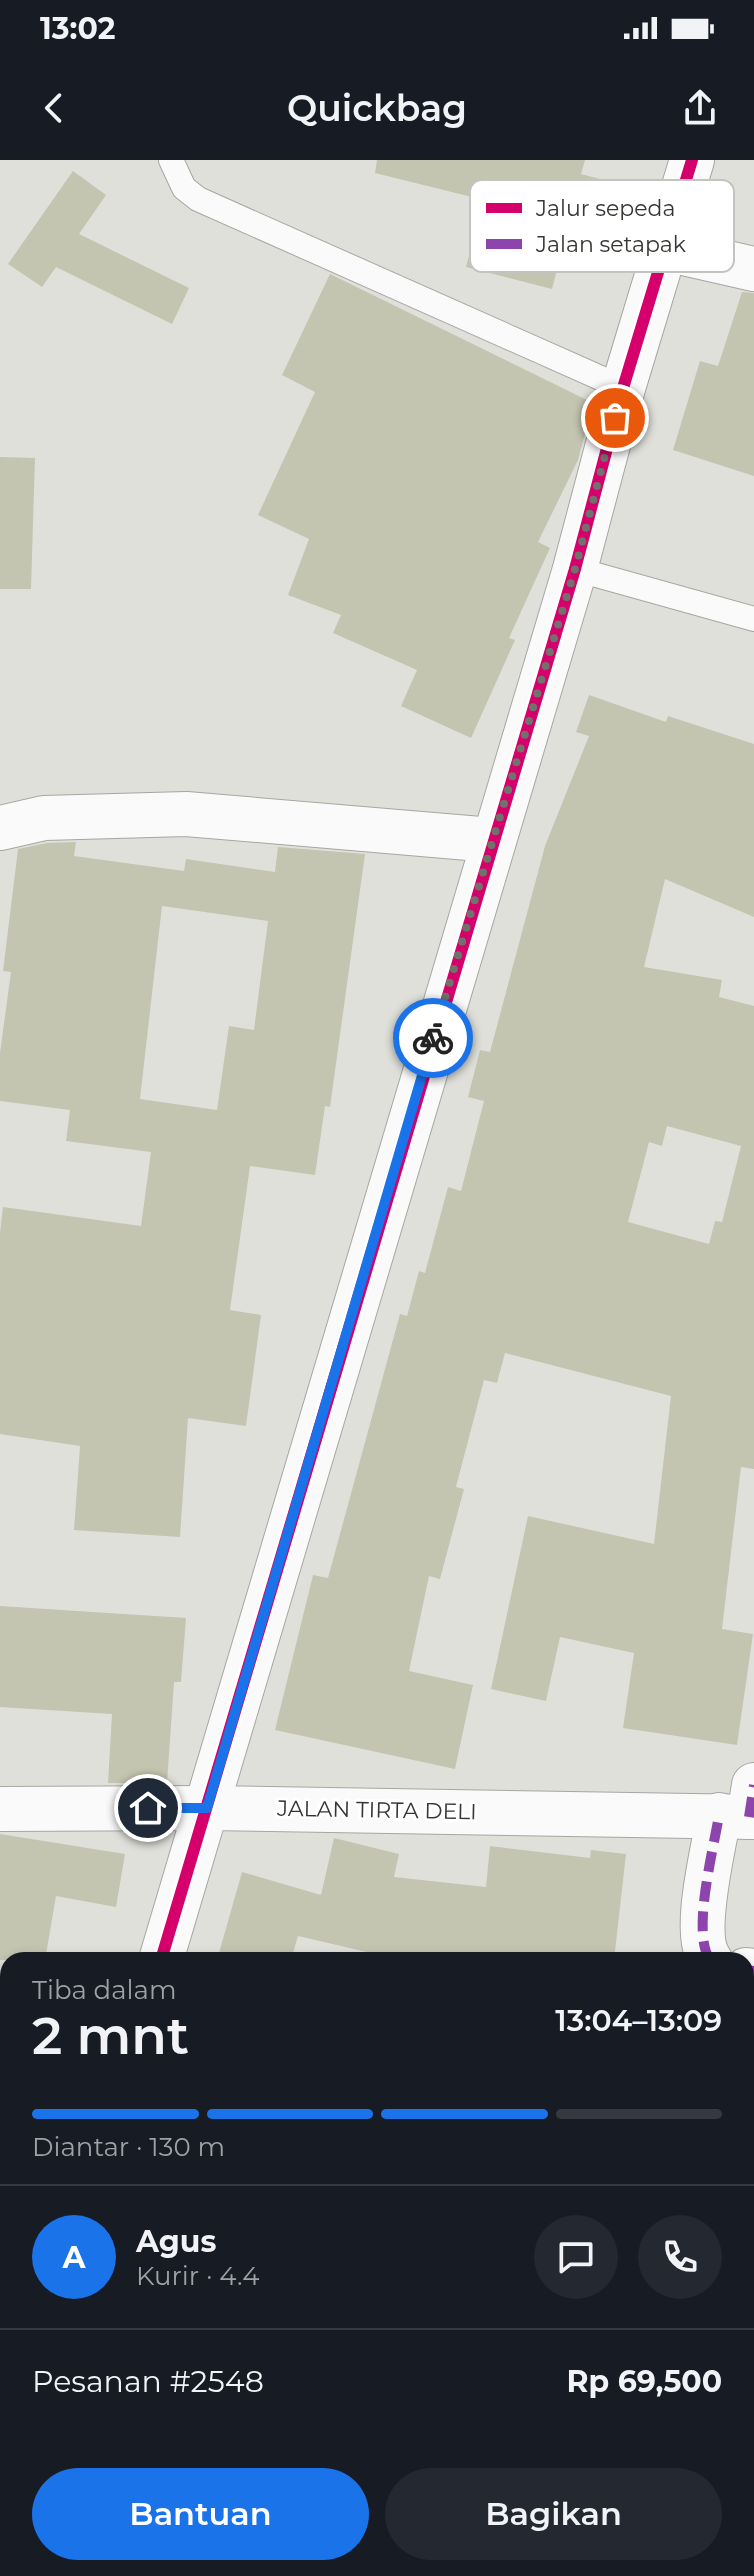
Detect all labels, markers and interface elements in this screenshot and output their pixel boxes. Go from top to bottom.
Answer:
text: 13:02 [40,10,115,47]
icon: back [32,86,76,130]
text: Quickbag [287,86,467,130]
icon: share [678,86,722,130]
legend [470,180,734,272]
text: Jalur sepeda [535,195,675,222]
text: Jalan setapak [535,231,687,258]
pin [581,384,649,452]
icon: bag [593,396,637,440]
courier [393,998,473,1078]
icon: bike [411,1016,455,1060]
pin [114,1774,182,1842]
icon: home [126,1786,170,1830]
street label: JALAN TIRTA DELI [276,1795,477,1825]
text: Tiba dalam [32,1974,177,2006]
text: 13:04–13:09 [555,2002,722,2039]
text: 2 mnt [32,2004,189,2067]
text: Diantar · 130 m [32,2131,225,2163]
button: chat [534,2215,618,2299]
button: phone [638,2215,722,2299]
text: Agus [136,2223,216,2260]
text: A [63,2239,85,2276]
text: Kurir · 4.4 [136,2260,259,2292]
text: Pesanan #2548 [32,2363,264,2400]
text: Rp 69,500 [566,2363,722,2400]
button: Bantuan [32,2468,369,2560]
button: Bagikan [385,2468,722,2560]

